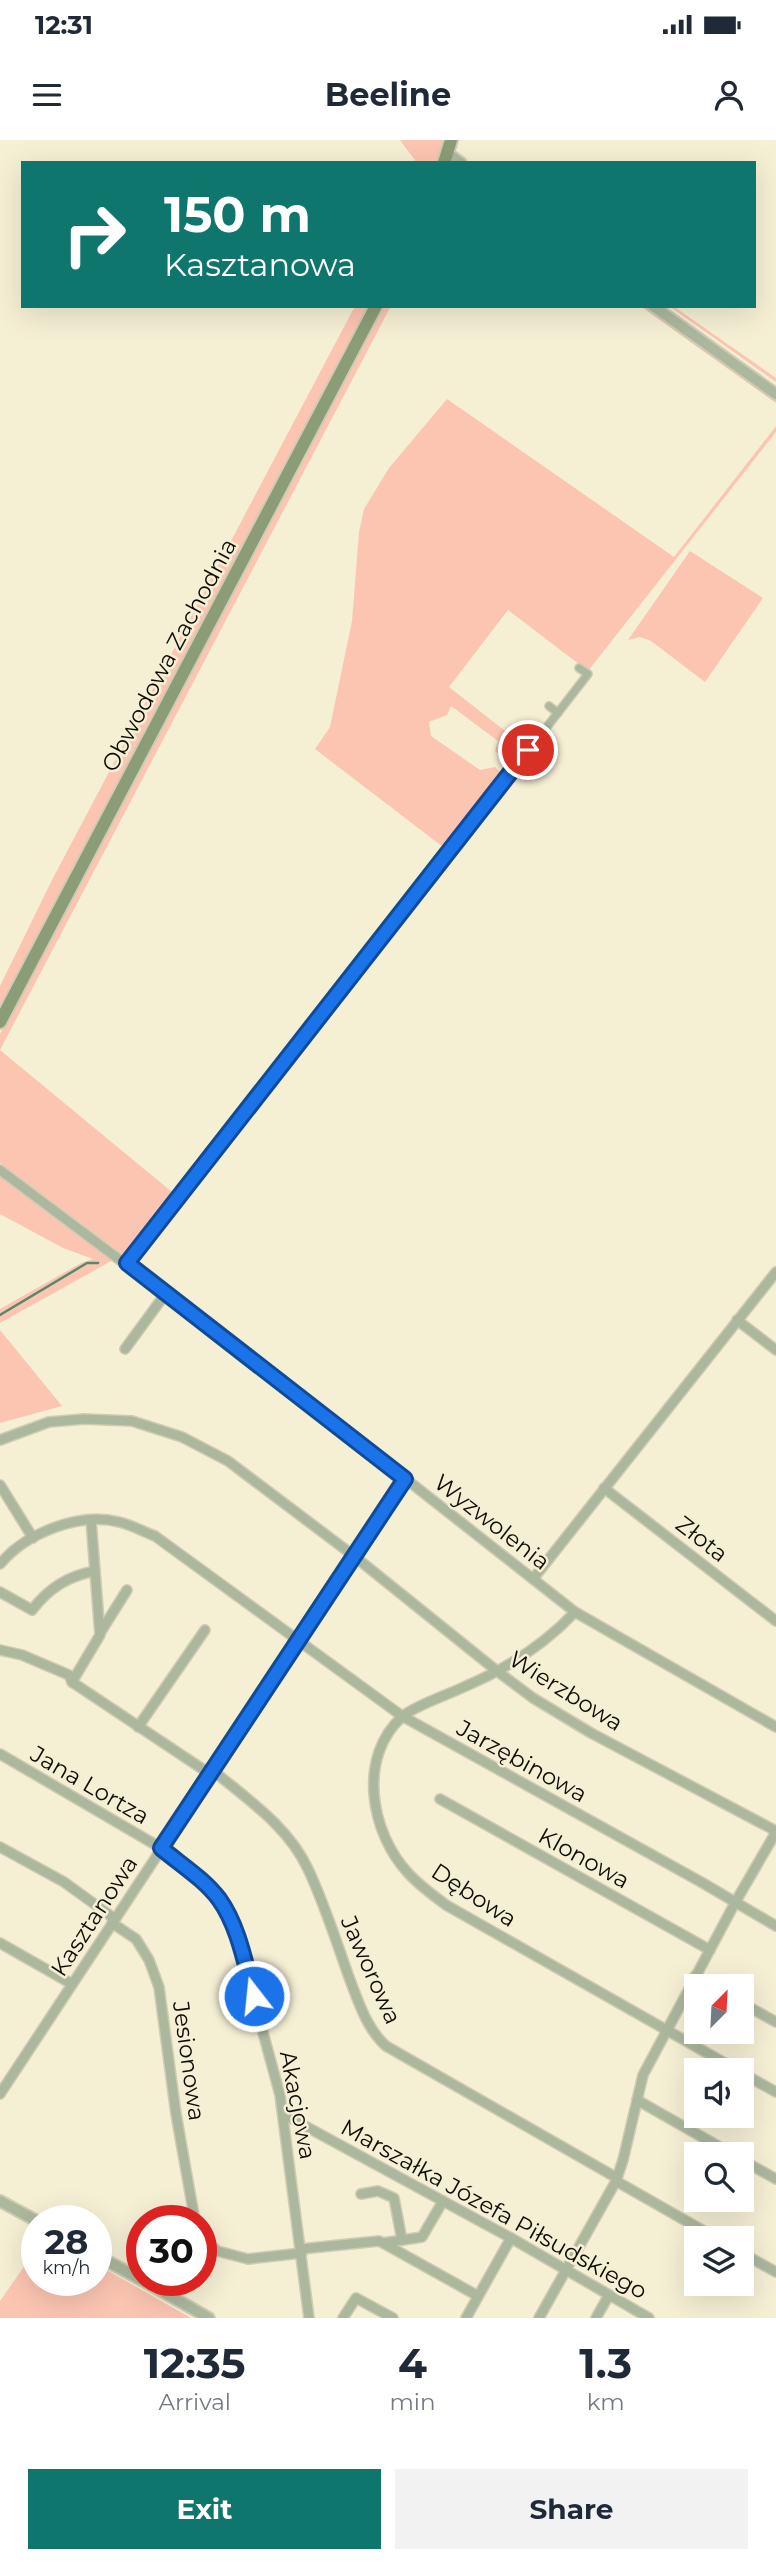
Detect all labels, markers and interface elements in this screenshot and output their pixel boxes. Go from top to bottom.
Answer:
text: 12:31 [35,9,93,41]
text: Beeline [325,75,451,114]
icon: menu [28,76,66,114]
icon: person [710,76,748,114]
text: 150 m [164,185,311,244]
icon: right [49,189,140,280]
text: Kasztanowa [164,245,356,284]
street label: Obwodowa Zachodnia [96,534,242,776]
pin [498,720,558,780]
icon: arrive [509,731,547,769]
street label: Wyzwolenia [429,1468,555,1576]
street label: Złota [670,1510,734,1568]
street label: Wierzbowa [504,1645,628,1737]
street label: Jarzębinowa [451,1713,592,1808]
street label: Jana Lortza [25,1739,154,1830]
street label: Klonowa [534,1822,634,1894]
street label: Kasztanowa [45,1851,143,1981]
street label: Dębowa [426,1857,522,1933]
street label: Jaworowa [334,1911,407,2028]
position arrow [217,1959,291,2033]
north arrow [684,1974,754,2044]
map controls [684,1974,754,2296]
street label: Jesionowa [167,1999,211,2122]
street label: Akacjowa [274,2048,322,2162]
button: sound [684,2058,754,2128]
street label: Marszałka Józefa Piłsudskiego [336,2113,652,2305]
button: search [684,2142,754,2212]
speed limit sign: 30 [126,2205,217,2296]
text: 28 [45,2220,88,2263]
button: layers [684,2226,754,2296]
text: km/h [42,2257,91,2279]
text: 12:35 [144,2337,246,2389]
text: 4 [398,2337,427,2389]
text: 1.3 [579,2337,632,2389]
text: Arrival [158,2388,231,2416]
text: min [389,2388,436,2416]
text: km [587,2388,625,2416]
button: Exit [28,2469,381,2549]
button: Share [395,2469,748,2549]

